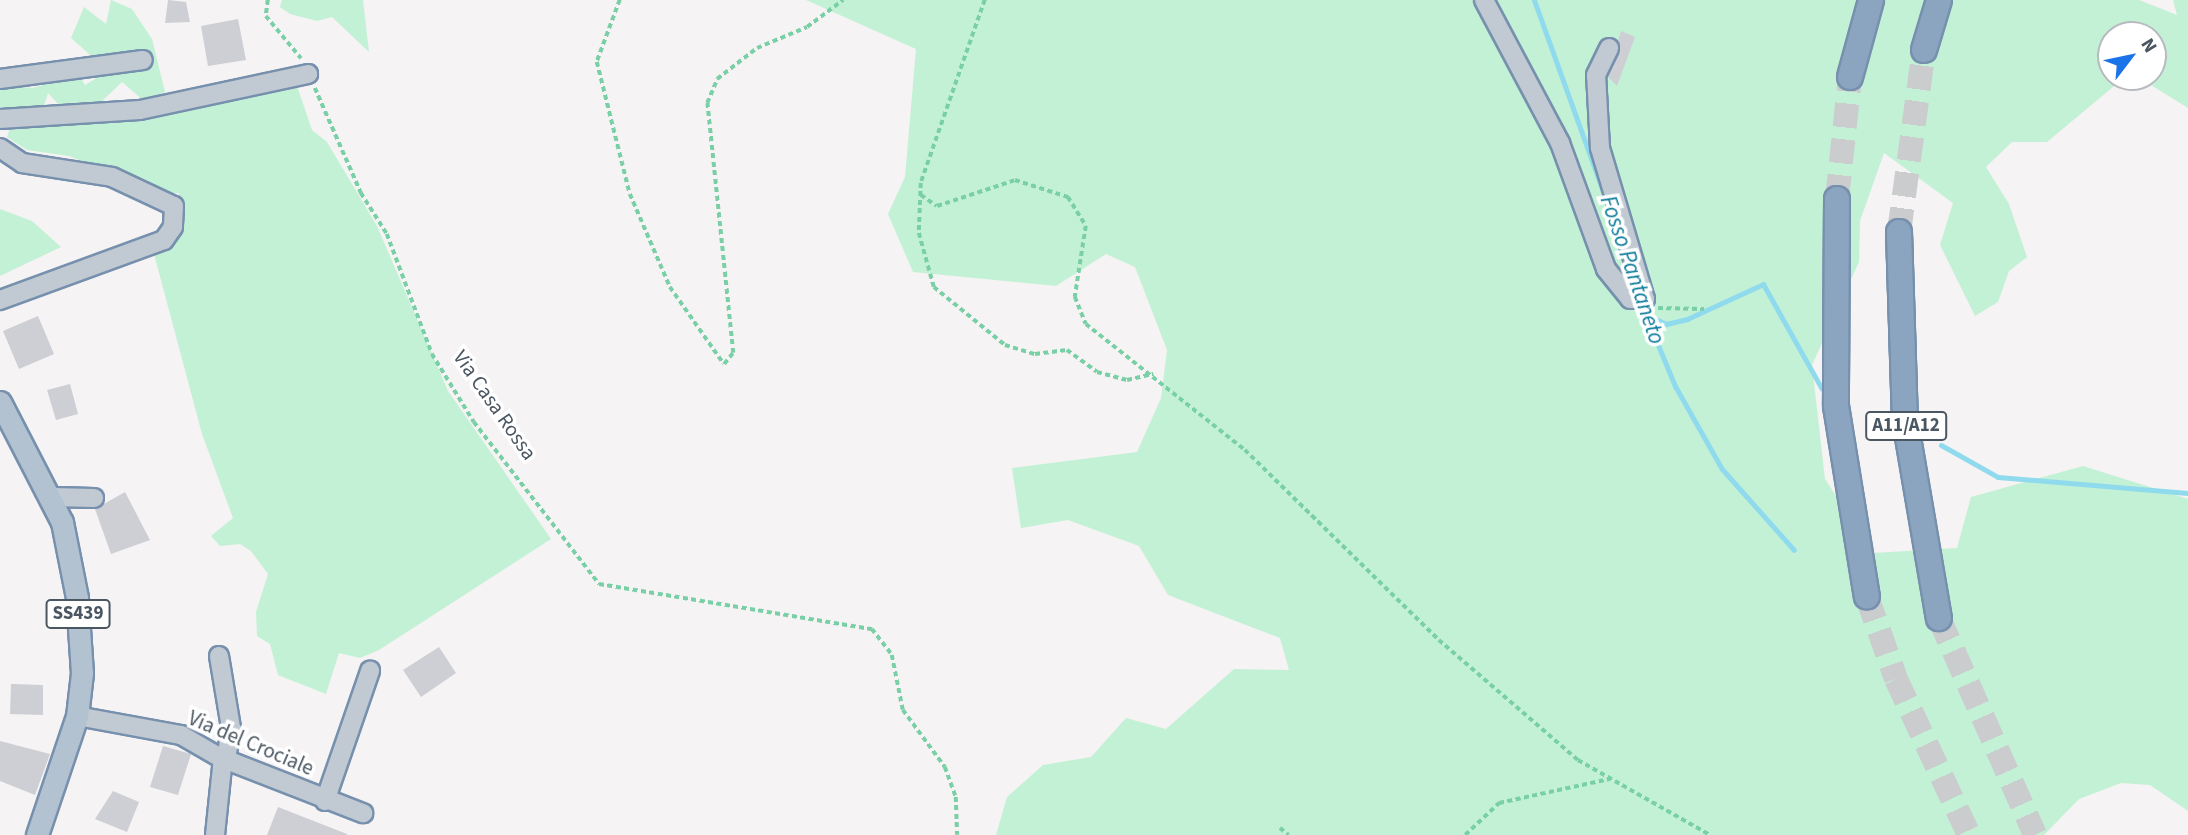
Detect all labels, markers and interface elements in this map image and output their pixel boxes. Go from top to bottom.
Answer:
north arrow [2097,21,2167,91]
text: N [2134,33,2163,58]
water label: Fosso Pantaneto [1594,192,1670,348]
street label: Via Casa Rossa [448,345,542,465]
road number: A11/A12 [1864,410,1948,442]
road number: SS439 [45,598,111,629]
street label: Via del Crociale [184,705,318,781]

